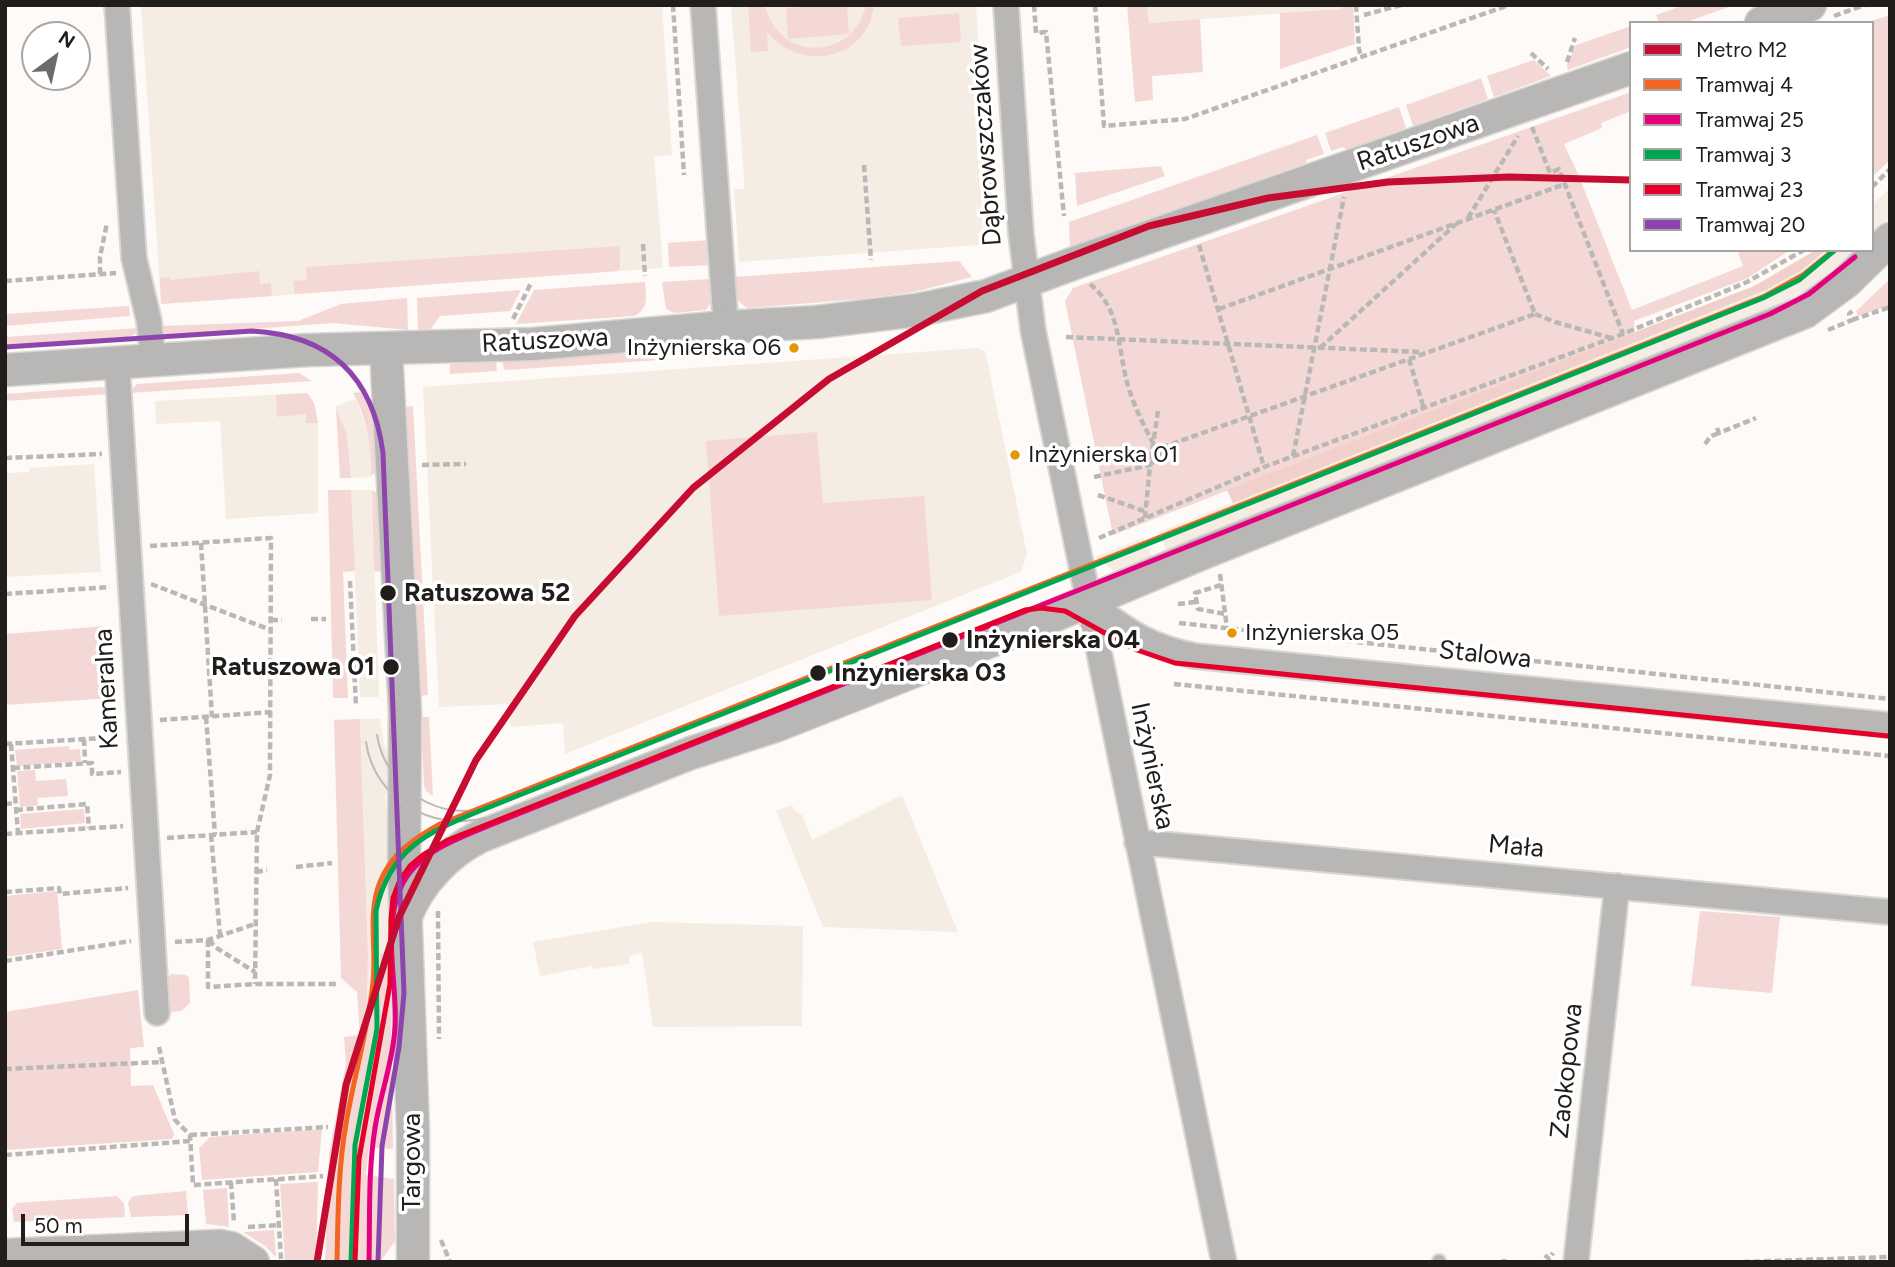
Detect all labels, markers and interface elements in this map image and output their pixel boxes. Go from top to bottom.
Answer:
north arrow [21,21,91,91]
legend [1629,21,1874,252]
text: N [54,26,79,53]
text: Metro M2 [1696,37,1787,62]
street label: Dąbrowszczaków [963,43,1009,247]
text: Tramwaj 4 [1696,72,1793,97]
text: Tramwaj 25 [1696,107,1804,132]
street label: Ratuszowa [1353,108,1483,178]
text: Tramwaj 3 [1696,142,1791,167]
text: Tramwaj 23 [1696,177,1803,202]
text: Tramwaj 20 [1696,212,1805,237]
street label: Ratuszowa [481,322,609,360]
place label: Inżynierska 06 [627,334,781,362]
marker: Inżynierska 06 [787,341,801,355]
place label: Inżynierska 01 [1028,441,1179,469]
marker: Inżynierska 01 [1008,448,1022,462]
place label: Ratuszowa 52 [404,577,570,609]
marker: Ratuszowa 52 [378,583,398,603]
place label: Inżynierska 05 [1245,619,1399,647]
place label: Inżynierska 04 [966,624,1140,656]
marker: Inżynierska 05 [1225,626,1239,640]
street label: Kameralna [88,628,126,750]
marker: Inżynierska 04 [940,630,960,650]
street label: Stalowa [1437,635,1533,675]
place label: Ratuszowa 01 [211,651,375,683]
marker: Ratuszowa 01 [381,657,401,677]
place label: Inżynierska 03 [834,657,1006,689]
marker: Inżynierska 03 [808,663,828,683]
street label: Inżynierska [1123,700,1181,832]
street label: Mała [1487,829,1545,865]
street label: Zaokopowa [1544,1002,1590,1140]
street label: Targowa [396,1113,428,1211]
scale bar [24,1200,192,1244]
text: 50 m [34,1213,83,1238]

